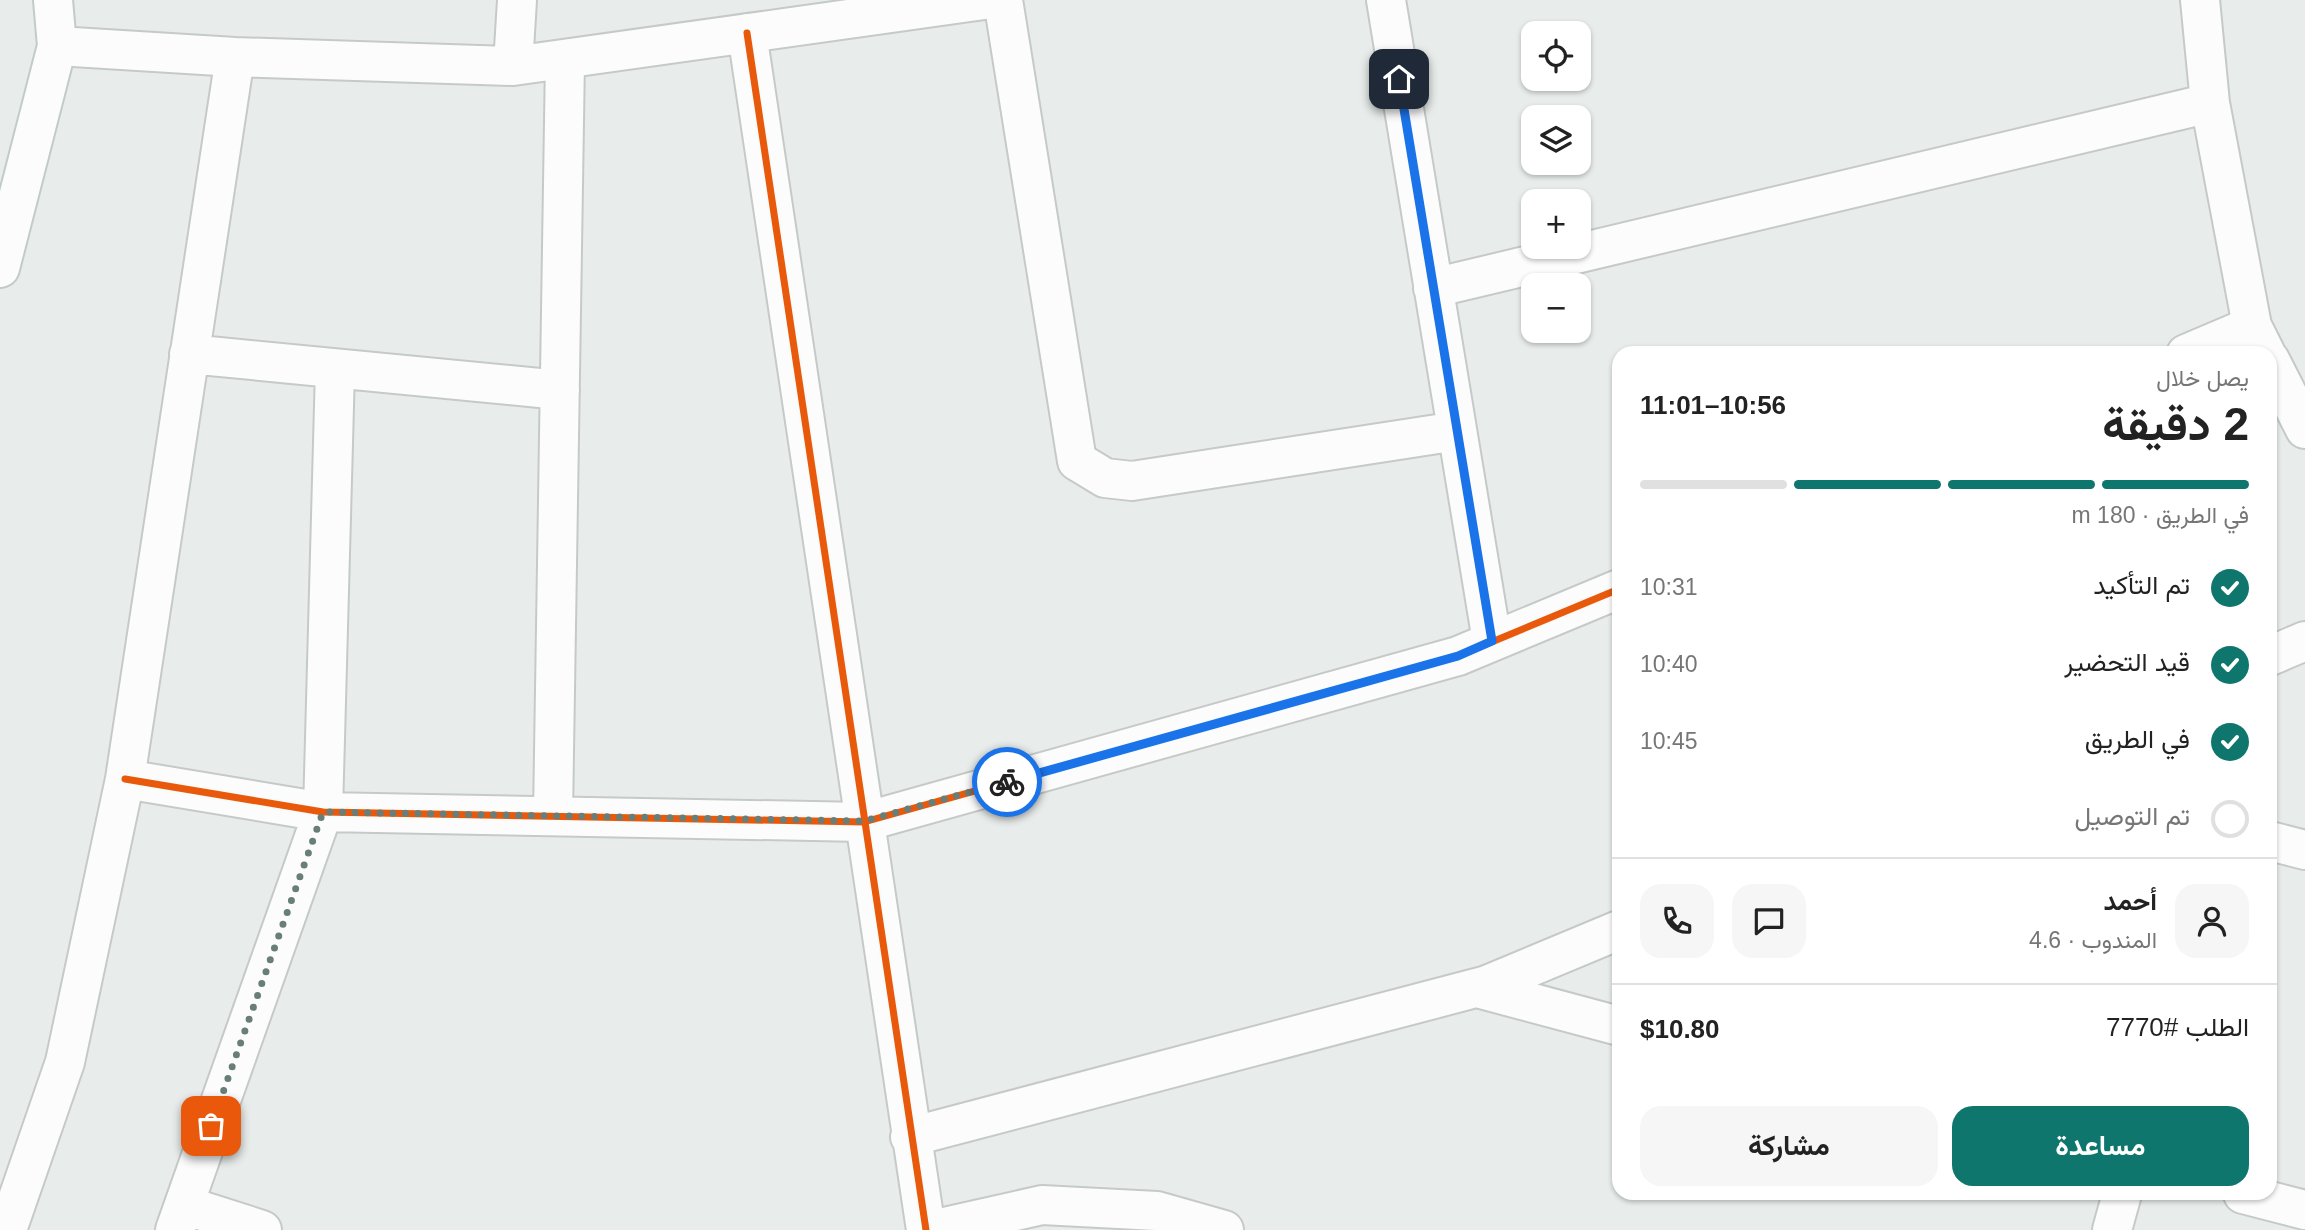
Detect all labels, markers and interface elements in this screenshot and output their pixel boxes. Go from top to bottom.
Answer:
map controls [1521,21,1591,343]
button: locate [1521,21,1591,91]
pin [1369,49,1429,109]
icon: home [1380,60,1418,98]
button: layers [1521,105,1591,175]
button: + [1521,189,1591,259]
button: − [1521,273,1591,343]
text: يصل خلال [2156,365,2249,391]
text: 10:56–11:01 [1640,390,1786,420]
text: 2 دقيقة [2102,398,2249,450]
text: في الطريق · 180 m [2072,502,2249,528]
icon: check [2211,569,2249,607]
text: تم التأكيد [2093,570,2190,600]
text: 10:31 [1640,574,1698,600]
icon: check [2211,646,2249,684]
text: قيد التحضير [2064,647,2190,677]
text: 10:40 [1640,651,1698,677]
icon: check [2211,723,2249,761]
text: في الطريق [2085,724,2190,754]
text: 10:45 [1640,728,1698,754]
courier [972,747,1042,817]
icon: bike [988,763,1026,801]
text: تم التوصيل [2074,801,2190,831]
button: phone [1640,884,1714,958]
button: chat [1732,884,1806,958]
button: person [2175,884,2249,958]
text: أحمد [2104,886,2157,916]
text: المندوب · 4.6 [2029,927,2157,953]
text: الطلب #7770 [2106,1012,2249,1042]
text: $10.80 [1640,1014,1720,1044]
pin [181,1096,241,1156]
button: مشاركة [1640,1106,1938,1186]
button: مساعدة [1952,1106,2249,1186]
icon: bag [192,1107,230,1145]

